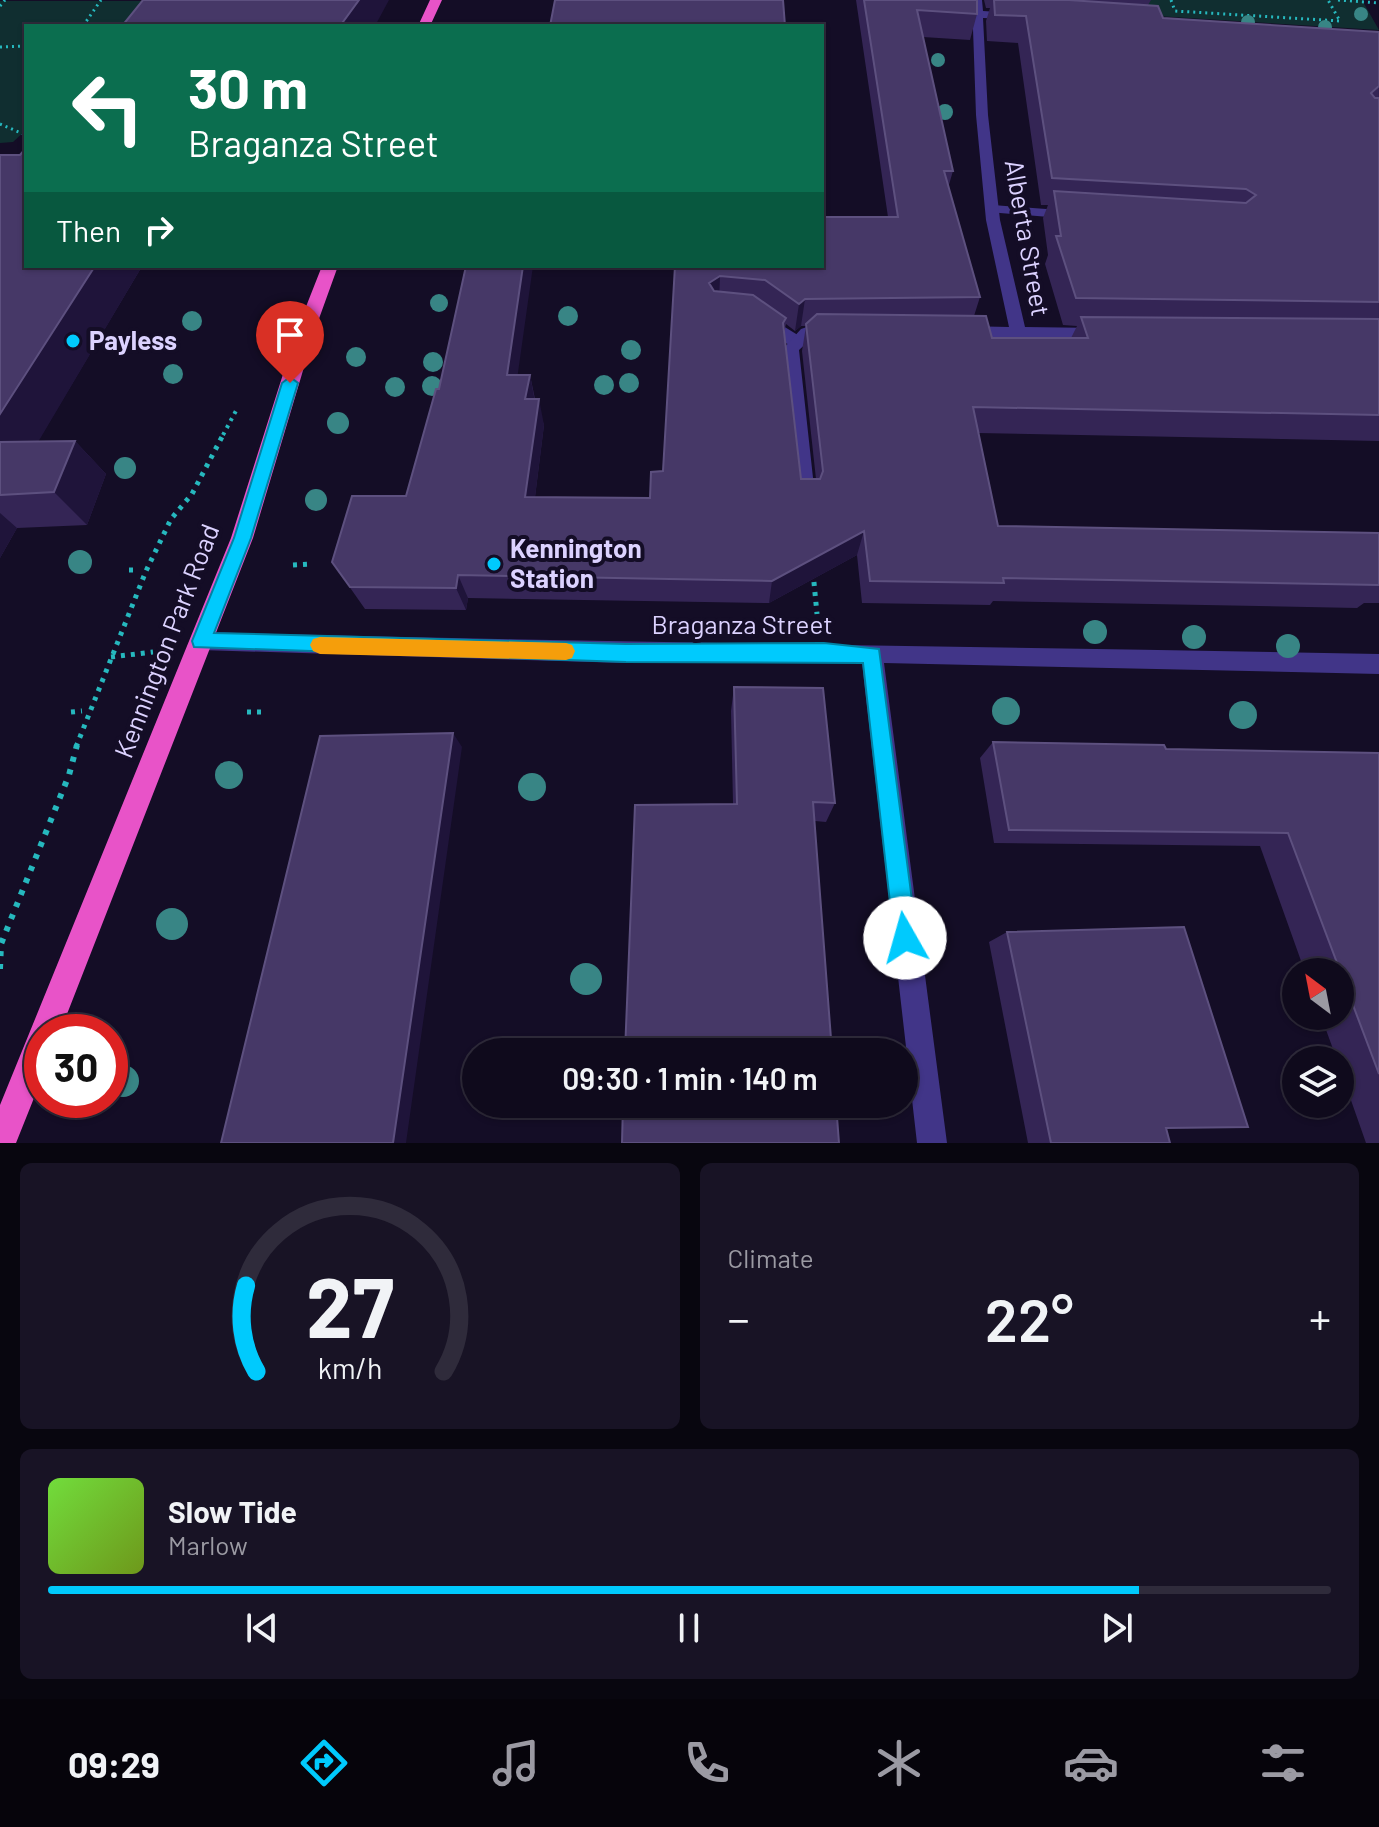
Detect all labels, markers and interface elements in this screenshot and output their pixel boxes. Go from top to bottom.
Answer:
text: 30 m [188,53,308,120]
icon: left [56,56,160,160]
text: Braganza Street [188,121,439,164]
street label: Alberta Street [999,157,1057,318]
icon: right [137,208,181,252]
text: Then [56,212,121,248]
pin [256,301,324,383]
icon: arrive [268,313,312,357]
place label: Payless [89,324,177,355]
marker: Payless [64,332,82,350]
street label: Kennington Park Road [107,519,225,762]
place label: Kennington Station [510,532,642,593]
marker: Kennington Station [485,555,503,573]
street label: Braganza Street [651,608,833,639]
position arrow [863,896,947,980]
north arrow [1282,958,1354,1030]
map controls [1282,958,1354,1118]
speed limit sign: 30 [24,1014,128,1118]
button: layers [1282,1046,1354,1118]
text: 09:30 · 1 min · 140 m [562,1060,818,1096]
text: Climate [728,1242,814,1273]
text: 27 [306,1255,394,1355]
text: 22° [985,1282,1074,1354]
text: − [728,1291,750,1344]
text: + [1309,1291,1331,1344]
text: km/h [317,1350,382,1385]
text: Slow Tide [168,1493,297,1529]
text: Marlow [168,1529,248,1560]
icon: previous [240,1606,284,1650]
icon: pause [667,1606,711,1650]
icon: next [1095,1606,1139,1650]
icon: directions [296,1735,352,1791]
icon: music [488,1735,544,1791]
icon: phone [679,1735,735,1791]
icon: climate [871,1735,927,1791]
icon: car [1063,1735,1119,1791]
icon: filters [1255,1735,1311,1791]
text: 09:29 [68,1742,160,1785]

